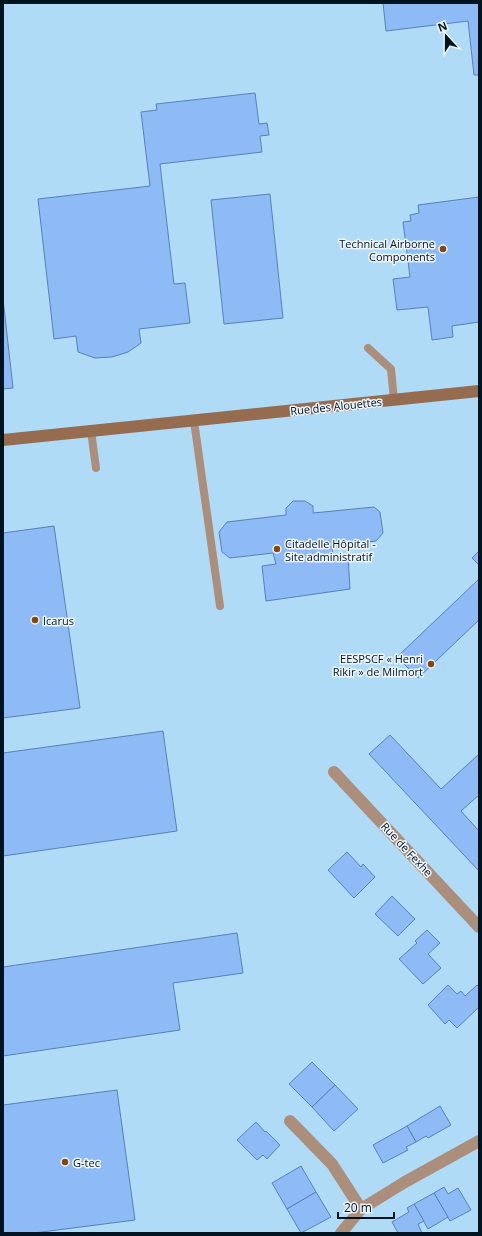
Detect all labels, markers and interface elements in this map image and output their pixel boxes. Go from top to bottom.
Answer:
north arrow [426,16,466,56]
text: N [435,18,449,35]
place label: Technical Airborne Components [339,236,435,264]
marker: Technical Airborne Components [438,244,448,254]
street label: Rue des Alouettes [289,394,383,418]
place label: Citadelle Hôpital - Site administratif [285,536,376,564]
marker: Citadelle Hôpital - Site administratif [272,544,282,554]
place label: Icarus [43,613,74,628]
marker: Icarus [30,615,40,625]
place label: EESPSCF « Henri Rikir » de Milmort [333,651,423,679]
marker: EESPSCF « Henri Rikir » de Milmort [426,659,436,669]
street label: Rue de Fexhe [378,819,436,879]
place label: G-tec [73,1155,100,1170]
marker: G-tec [60,1157,70,1167]
scale bar [338,1194,394,1220]
text: 20 m [344,1199,372,1216]

